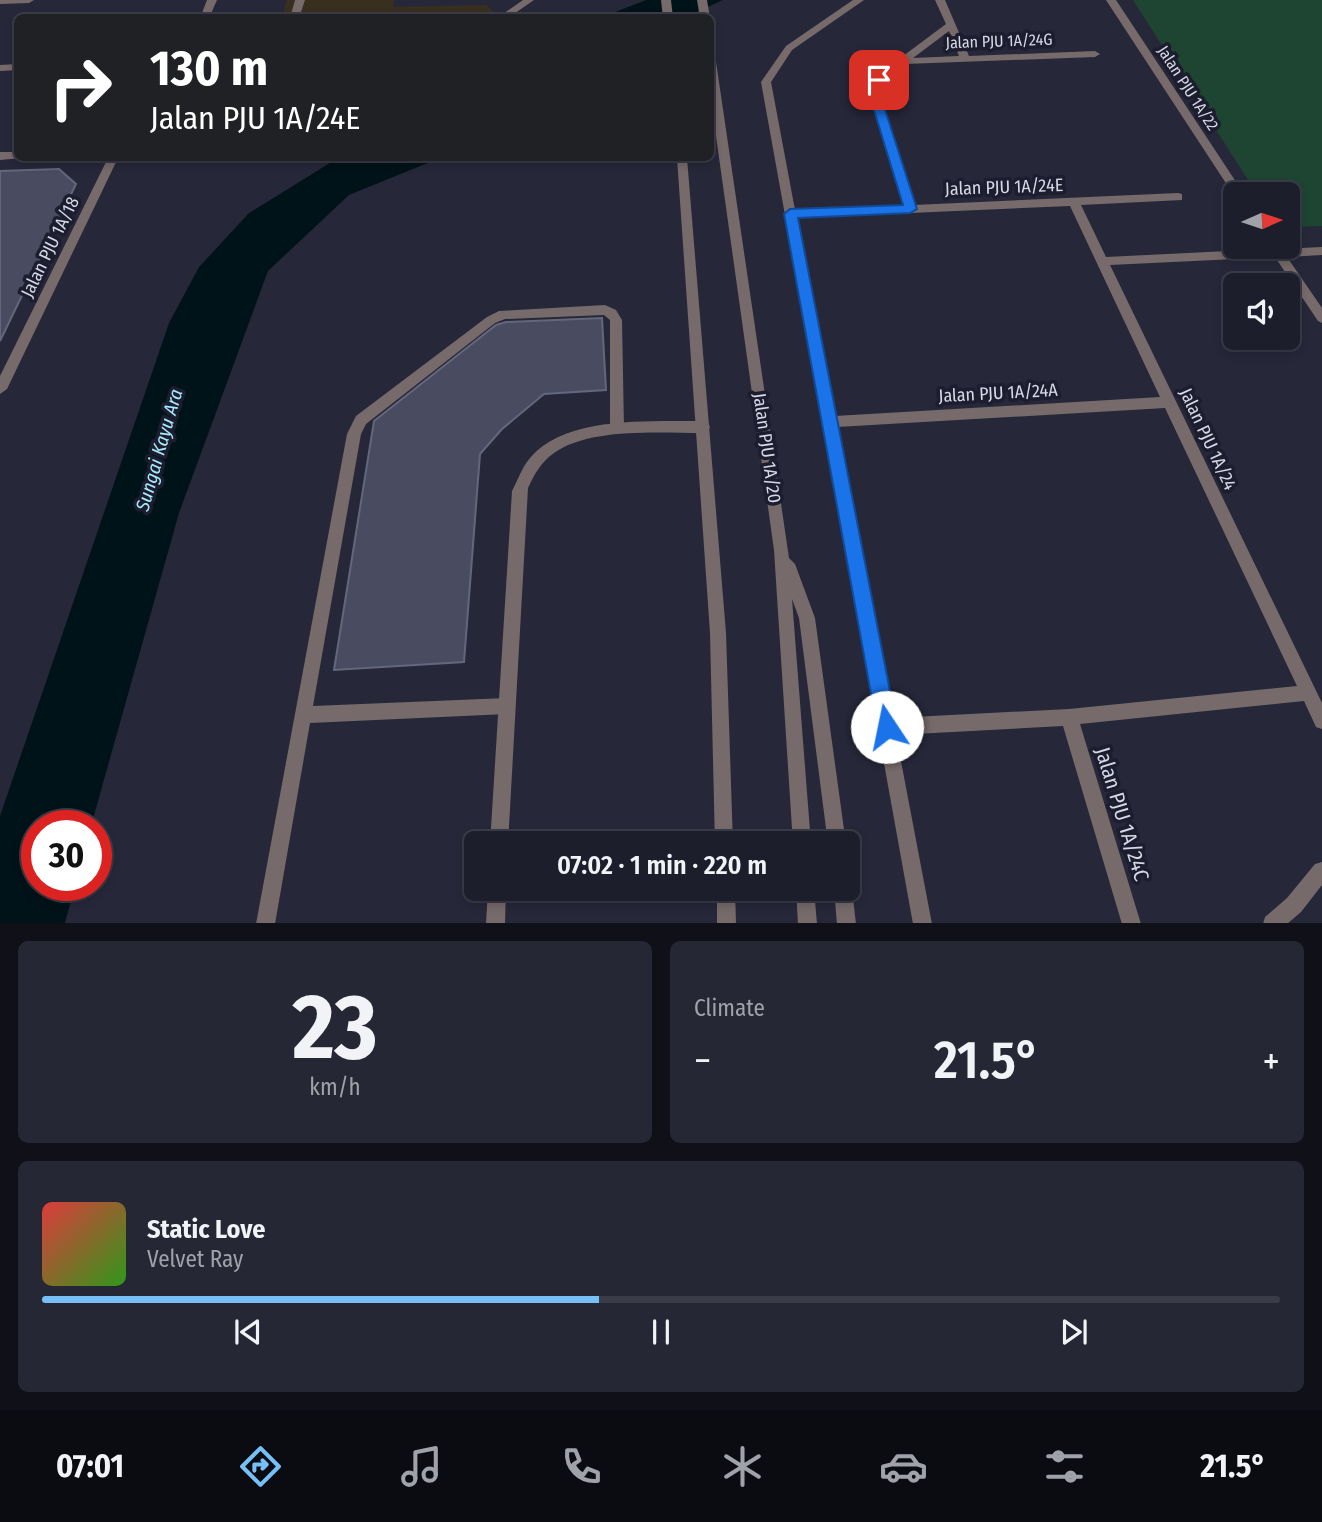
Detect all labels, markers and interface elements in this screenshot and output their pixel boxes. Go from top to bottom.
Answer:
street label: Jalan PJU 1A/24G [945,30,1053,52]
text: 130 m [150,39,268,98]
icon: right [35,42,126,133]
street label: Jalan PJU 1A/22 [1154,42,1222,134]
pin [849,50,909,110]
icon: arrive [860,61,898,99]
text: Jalan PJU 1A/24E [150,99,360,137]
street label: Jalan PJU 1A/24E [945,174,1063,200]
north arrow [1223,182,1300,259]
map controls [1223,182,1300,350]
street label: Jalan PJU 1A/18 [16,193,84,301]
button: sound [1223,273,1300,350]
street label: Jalan PJU 1A/24A [938,379,1059,407]
street label: Jalan PJU 1A/24 [1175,385,1241,494]
water label: Sungai Kayu Ara [130,386,187,515]
street label: Jalan PJU 1A/20 [748,392,786,504]
position arrow [850,690,924,764]
street label: Jalan PJU 1A/24C [1089,744,1155,884]
speed limit sign: 30 [21,810,112,901]
text: 07:02 · 1 min · 220 m [557,850,767,881]
text: 23 [292,973,378,1082]
text: Climate [694,994,765,1022]
text: 21.5° [934,1029,1040,1092]
text: − [694,1038,711,1084]
text: + [1263,1038,1280,1084]
text: km/h [309,1073,361,1101]
text: Static Love [147,1214,265,1245]
text: Velvet Ray [147,1245,243,1273]
icon: previous [229,1313,267,1351]
icon: pause [642,1313,680,1351]
icon: next [1055,1313,1093,1351]
icon: directions [236,1442,285,1491]
icon: music [397,1442,446,1491]
icon: phone [557,1442,606,1491]
icon: climate [718,1442,767,1491]
icon: car [879,1442,928,1491]
icon: filters [1040,1442,1089,1491]
text: 07:01 [56,1447,124,1485]
text: 21.5° [1200,1447,1266,1485]

